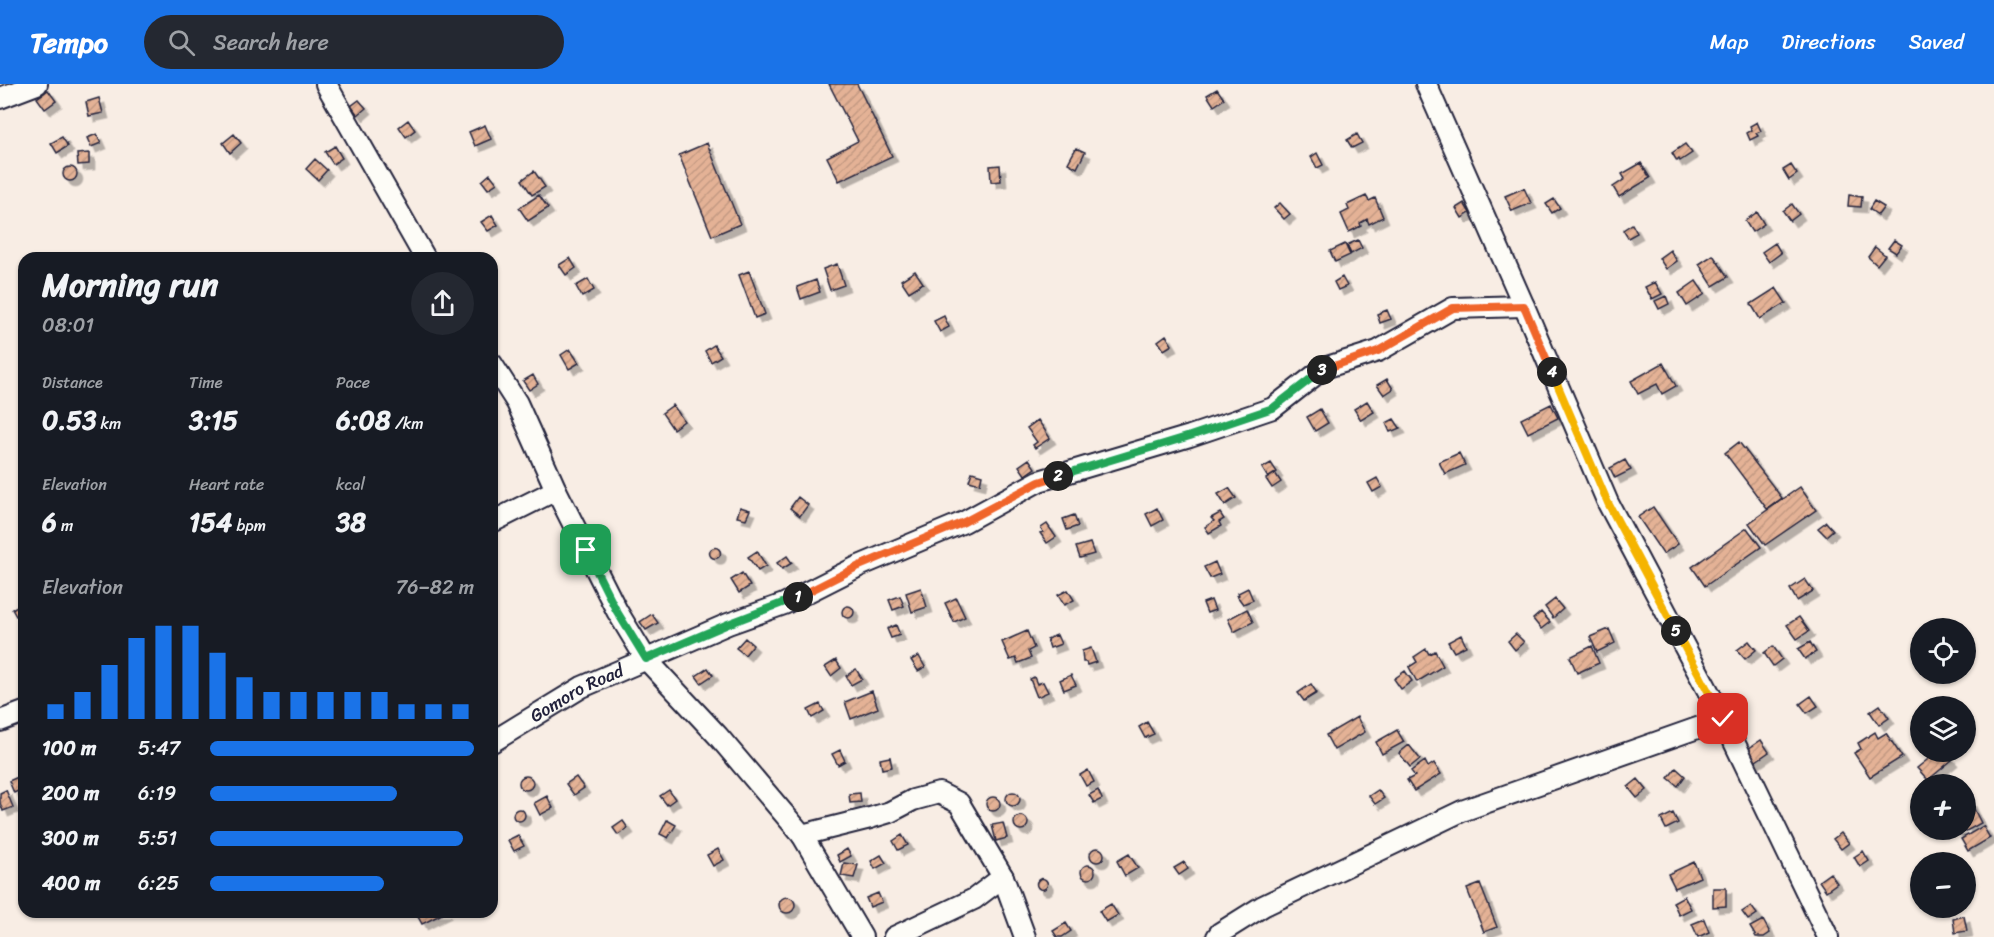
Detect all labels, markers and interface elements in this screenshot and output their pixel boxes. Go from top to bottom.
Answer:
search box [144,15,564,69]
text: Tempo [30,18,108,67]
text: Search here [213,23,329,62]
text: Map [1710,23,1748,61]
text: Directions [1781,23,1876,61]
text: Saved [1909,23,1964,61]
icon: search [165,26,198,59]
text: Morning run [42,256,218,314]
button: share [411,272,474,335]
text: 08:01 [42,308,94,343]
pin: 3 [1307,355,1337,385]
text: 3 [1318,355,1326,384]
pin: 4 [1537,357,1567,387]
text: 4 [1547,357,1557,386]
text: Distance [42,368,103,397]
text: Time [189,368,223,397]
text: Pace [336,368,370,397]
text: 0.53 [42,397,96,443]
text: 3:15 [189,397,238,443]
text: 6:08 [336,397,391,443]
text: km [96,409,121,438]
text: /km [391,409,424,438]
pin: 2 [1043,461,1073,491]
text: 2 [1053,461,1063,490]
text: Elevation [42,470,107,499]
text: Heart rate [189,470,264,499]
text: kcal [336,470,365,499]
text: 6 [42,499,57,545]
text: 154 [189,499,232,545]
text: 38 [336,499,366,545]
text: m [57,511,73,540]
text: bpm [232,511,266,540]
pin [560,524,611,575]
icon: arrive [569,533,602,566]
text: Elevation [42,570,123,605]
text: 76–82 m [396,570,474,605]
pin: 1 [783,582,813,612]
text: 1 [795,582,801,611]
pin: 5 [1661,616,1691,646]
text: 5 [1671,616,1681,645]
map controls [1910,618,1976,918]
button: locate [1910,618,1976,684]
street label: Gomoro Road [523,654,630,731]
pin [1697,693,1748,744]
button: layers [1910,696,1976,762]
icon: check [1706,702,1739,735]
text: 100 m [42,731,96,766]
text: 5:47 [138,731,180,766]
button: + [1910,774,1976,840]
text: 200 m [42,776,99,811]
text: 6:19 [138,776,176,811]
text: 300 m [42,821,99,856]
text: 5:51 [138,821,177,856]
button: − [1910,852,1976,918]
text: 400 m [42,866,100,901]
text: 6:25 [138,866,179,901]

